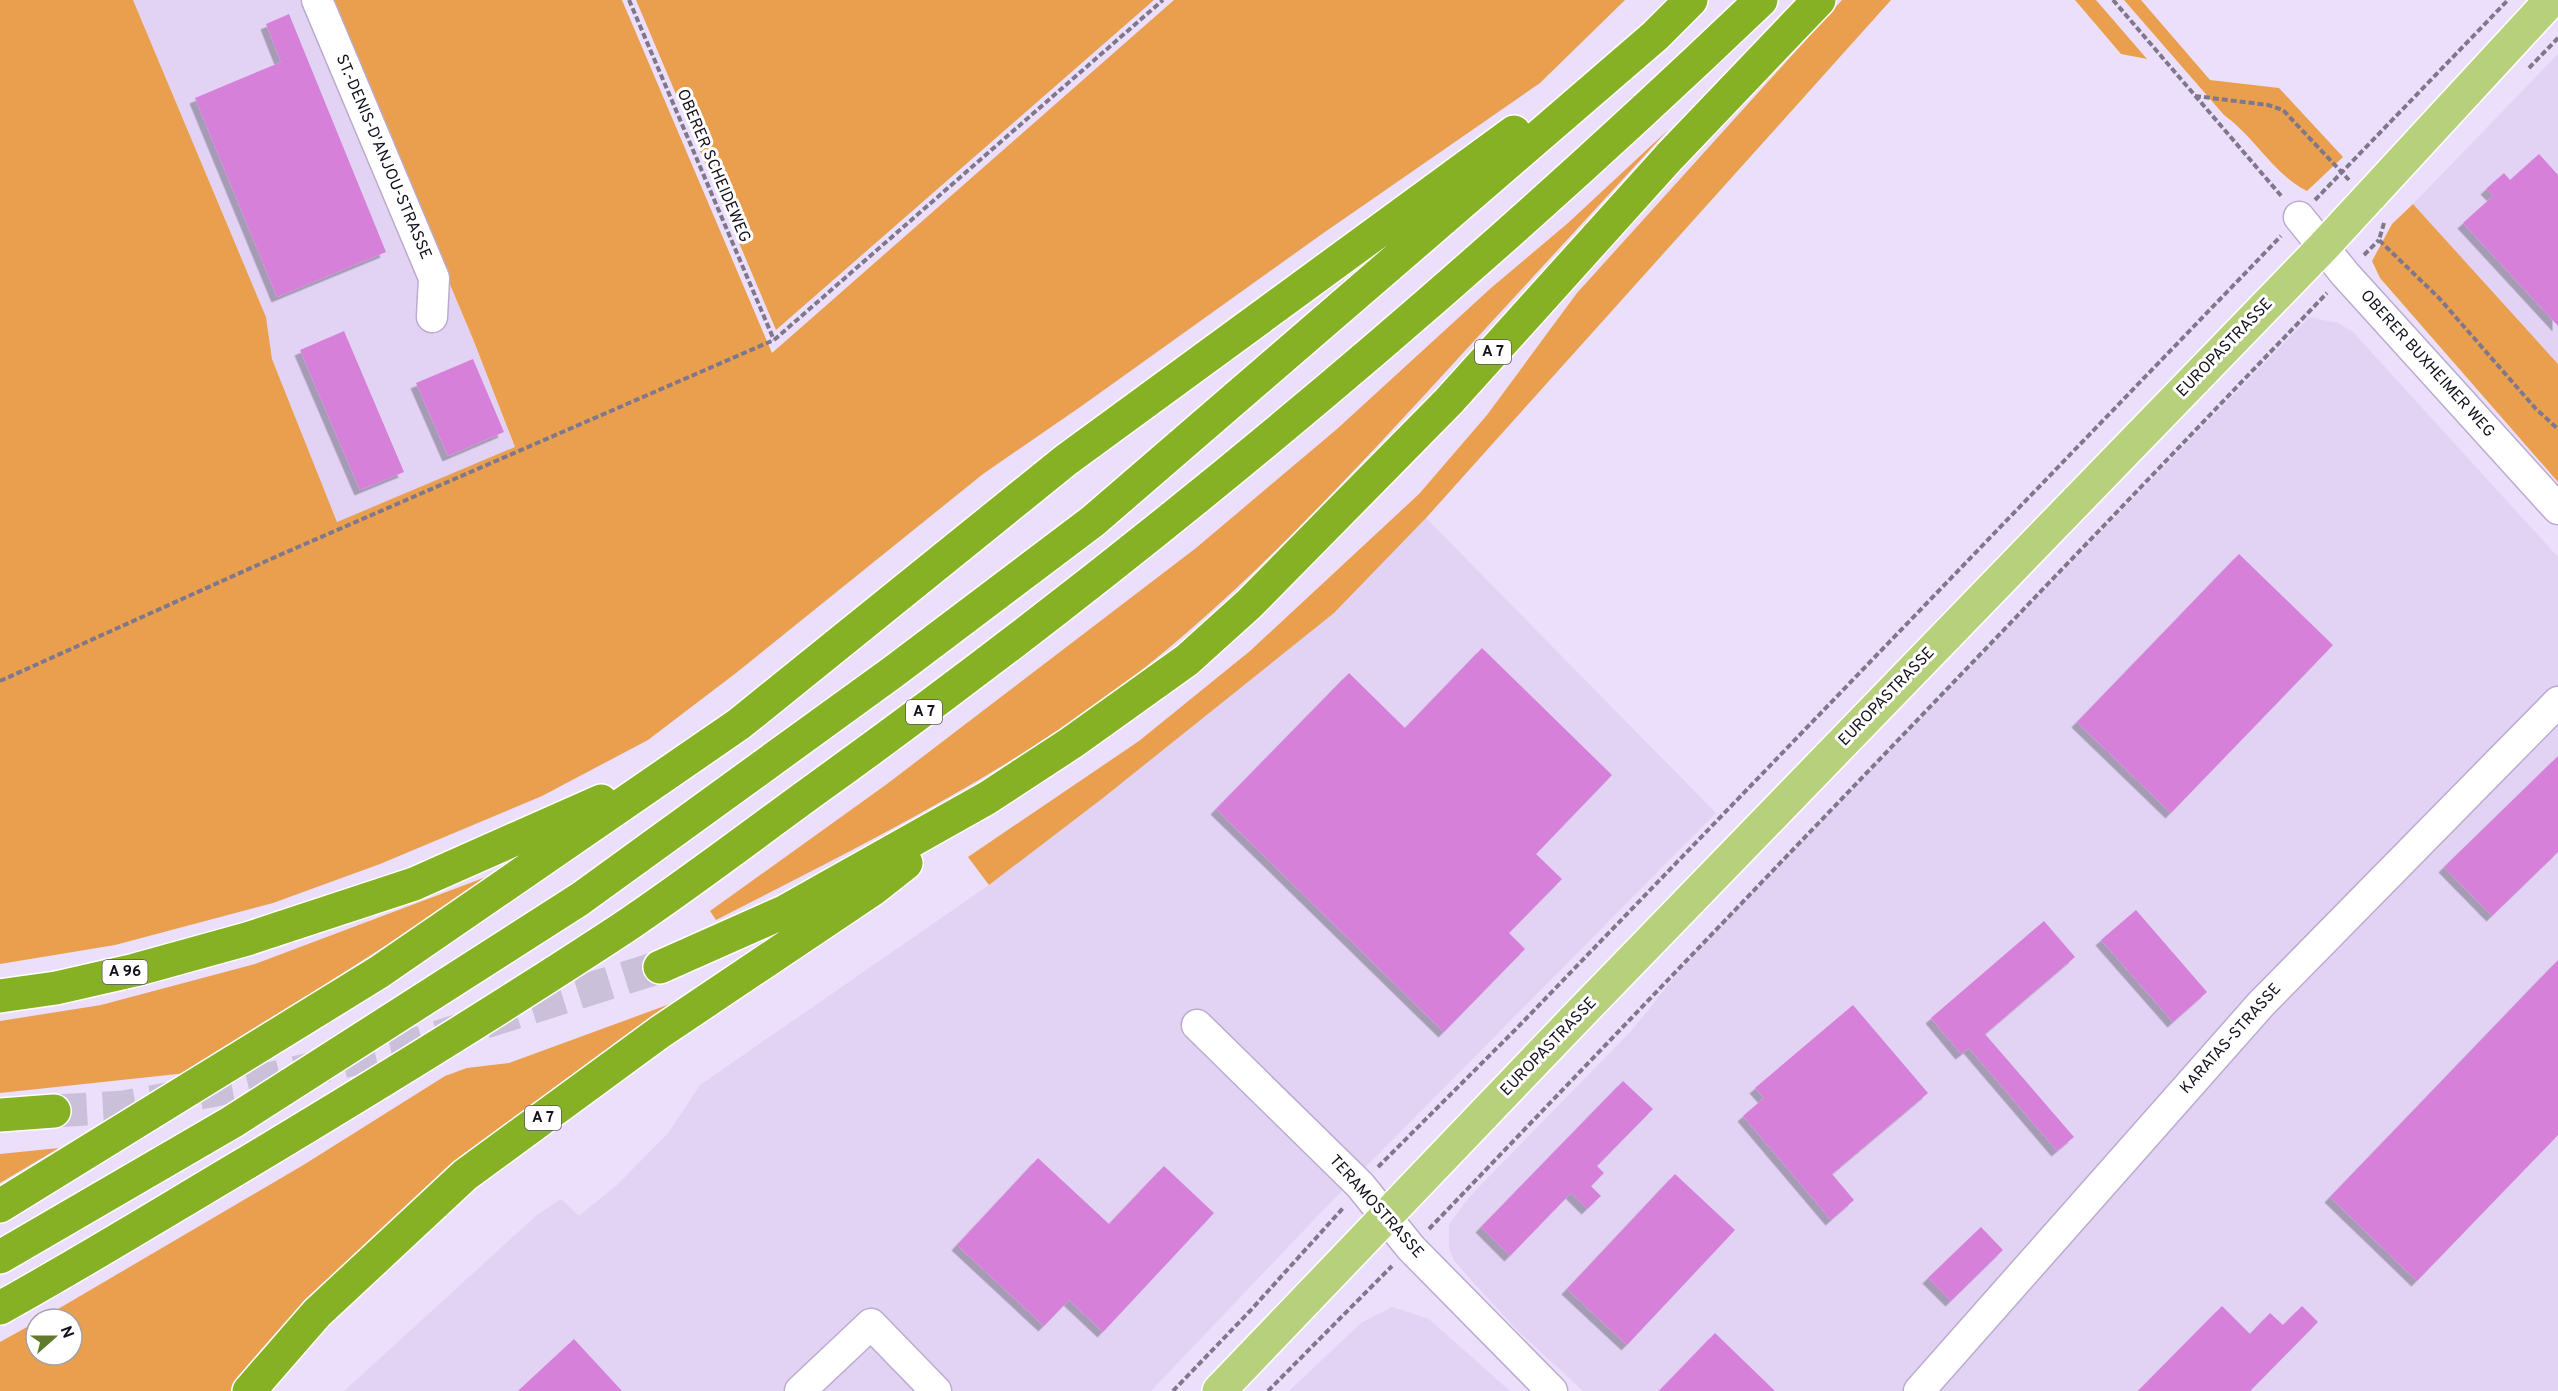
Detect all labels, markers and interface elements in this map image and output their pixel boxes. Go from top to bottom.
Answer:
street label: ST.-DENIS-D'ANJOU-STRASSE [331,52,435,262]
street label: OBERER SCHEIDEWEG [672,86,754,246]
street label: OBERER BUXHEIMER WEG [2356,286,2498,442]
street label: EUROPASTRASSE [2173,294,2277,402]
road number: A 7 [1475,340,1511,364]
street label: EUROPASTRASSE [1835,643,1939,751]
road number: A 7 [906,700,942,724]
road number: A 96 [102,960,148,984]
street label: KARATAS-STRASSE [2176,979,2286,1099]
street label: EUROPASTRASSE [1497,993,1601,1101]
road number: A 7 [525,1106,561,1130]
street label: TERAMOSTRASSE [1324,1151,1428,1263]
north arrow [24,1307,84,1367]
text: N [55,1323,78,1341]

